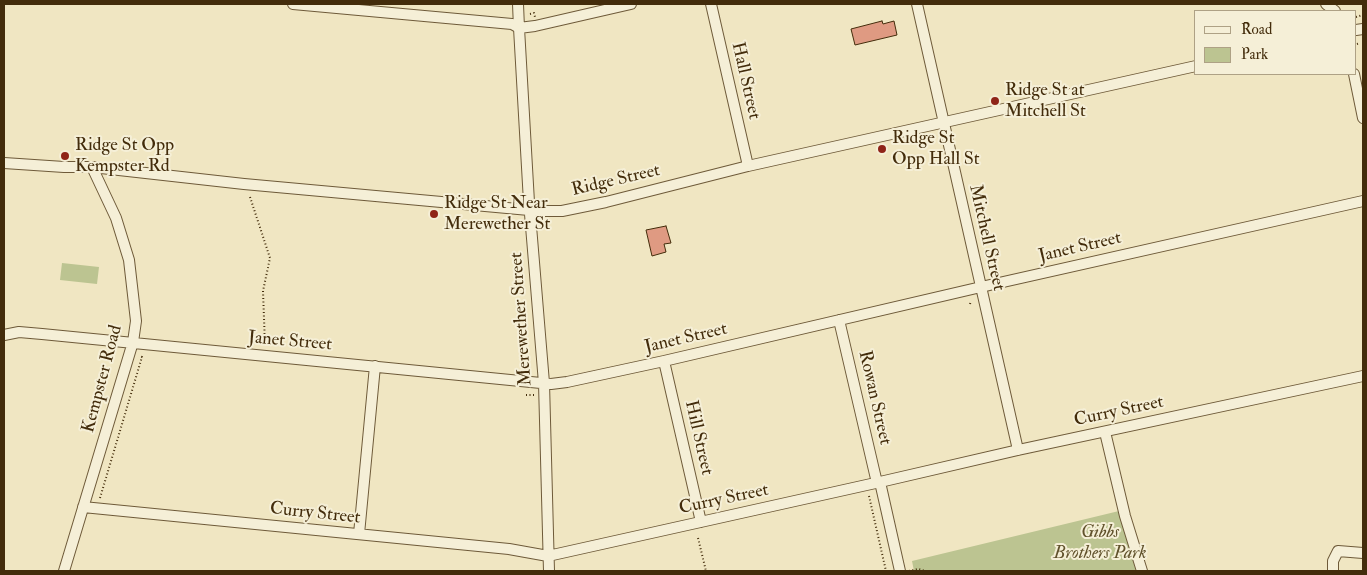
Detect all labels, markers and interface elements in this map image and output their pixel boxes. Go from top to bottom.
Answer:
legend [1194,10,1357,75]
text: Road [1241,20,1272,39]
street label: Hall Street [726,40,764,122]
text: Park [1241,45,1268,64]
place label: Ridge St at Mitchell St [1005,80,1086,122]
marker: Ridge St at Mitchell St [989,95,1001,107]
place label: Ridge St Opp Hall St [892,128,980,170]
place label: Ridge St Opp Kempster Rd [75,135,174,178]
marker: Ridge St Opp Hall St [876,143,888,155]
marker: Ridge St Opp Kempster Rd [59,150,71,162]
street label: Ridge Street [570,160,662,202]
street label: Mitchell Street [963,183,1009,293]
place label: Ridge St Near Merewether St [444,193,550,235]
marker: Ridge St Near Merewether St [428,208,440,220]
street label: Janet Street [1037,228,1123,268]
street label: Merewether Street [507,251,537,387]
street label: Janet Street [643,319,729,359]
street label: Kempster Road [78,323,128,435]
street label: Janet Street [247,328,333,356]
street label: Rowan Street [853,349,895,447]
street label: Curry Street [1072,392,1166,432]
street label: Hill Street [679,399,717,477]
street label: Curry Street [677,480,771,520]
street label: Curry Street [269,499,361,529]
park label: Gibbs Brothers Park [1054,522,1146,564]

